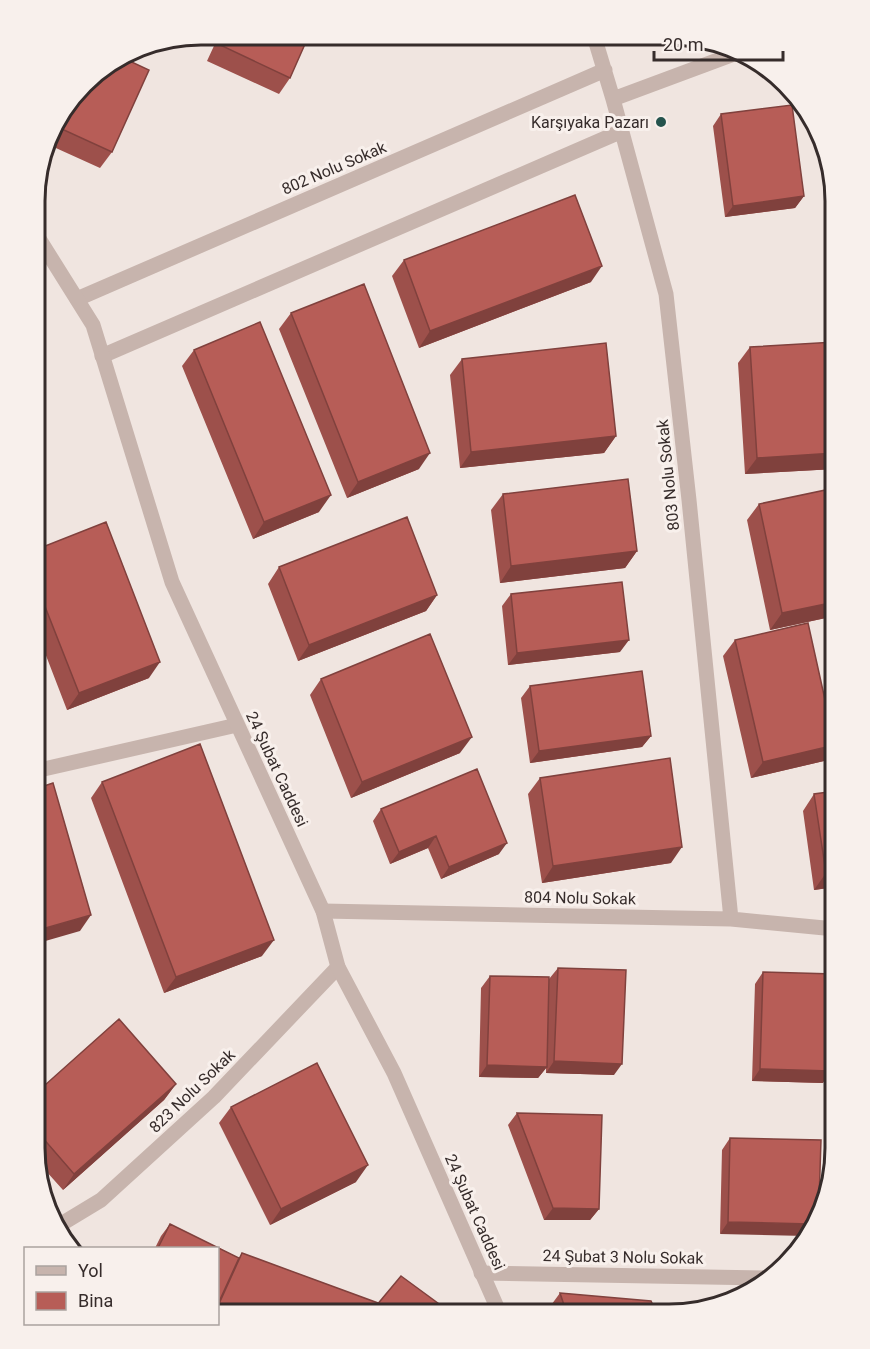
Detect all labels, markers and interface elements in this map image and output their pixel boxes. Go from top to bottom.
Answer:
scale bar [654,24,783,62]
text: 20 m [663,34,703,55]
place label: Karşıyaka Pazarı [531,113,649,132]
marker: Karşıyaka Pazarı [654,115,668,129]
street label: 802 Nolu Sokak [279,137,390,199]
street label: 803 Nolu Sokak [653,418,683,532]
street label: 24 Şubat Caddesi [242,708,312,830]
street label: 804 Nolu Sokak [524,888,637,908]
street label: 823 Nolu Sokak [145,1045,239,1137]
street label: 24 Şubat Caddesi [441,1151,509,1273]
street label: 24 Şubat 3 Nolu Sokak [542,1246,704,1268]
legend [24,1247,219,1325]
text: Yol [78,1260,103,1281]
text: Bina [78,1290,113,1311]

